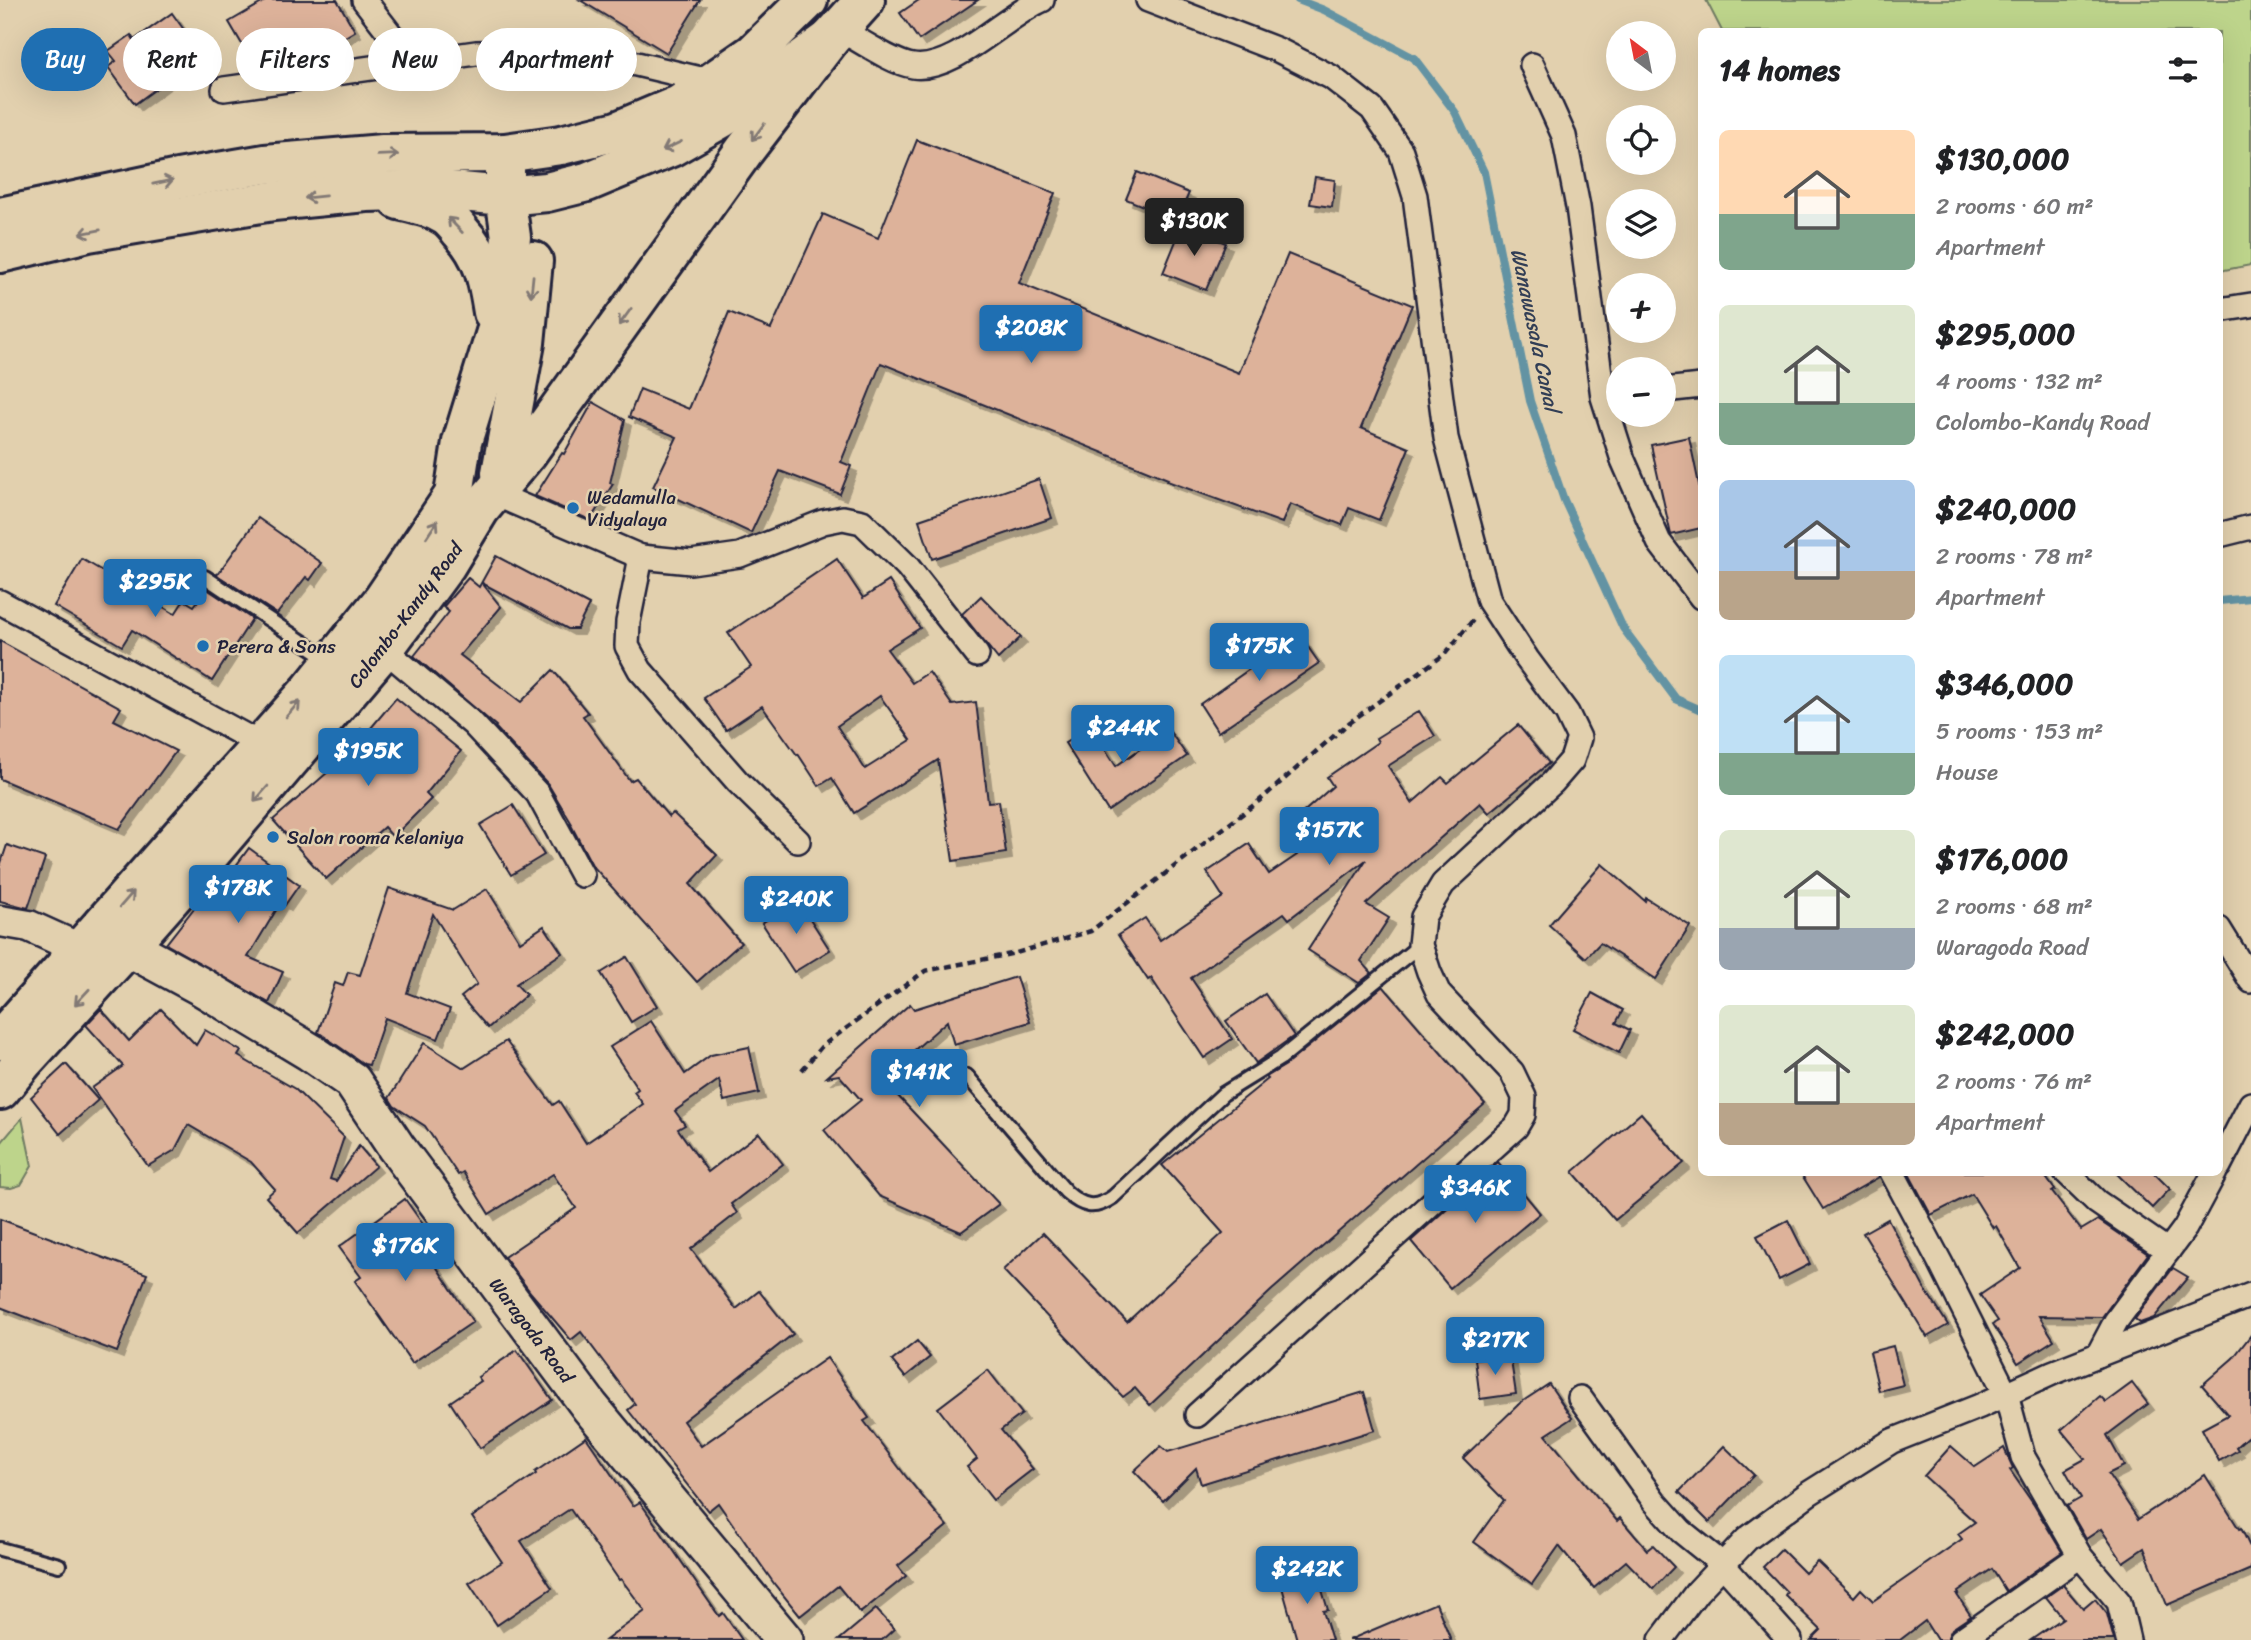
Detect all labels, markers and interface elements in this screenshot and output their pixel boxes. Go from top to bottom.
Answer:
north arrow [1606,21,1676,91]
map controls [1606,21,1676,427]
chip: Buy [21,28,109,91]
chip: Rent [123,28,222,91]
chip: Filters [236,28,354,91]
chip: New [368,28,462,91]
chip: Apartment [476,28,637,91]
text: 14 homes [1719,43,1840,97]
icon: filters [2164,51,2202,89]
button: locate [1606,105,1676,175]
one-way arrow [751,123,766,142]
text: $130,000 [1936,132,2069,186]
one-way arrow [662,139,683,153]
one-way arrow [376,148,399,161]
icon: home [1775,158,1859,242]
one-way arrow [151,174,174,188]
text: 2 rooms · 60 m² [1936,186,2094,227]
button: layers [1606,189,1676,259]
one-way arrow [304,191,327,204]
pin: $130K [1145,198,1243,258]
text: $130K [1161,200,1227,241]
one-way arrow [447,217,464,235]
one-way arrow [79,226,102,240]
text: Apartment [1936,227,2045,268]
water label: Wanawasala Canal [1499,245,1572,420]
button: + [1606,273,1676,343]
one-way arrow [525,274,538,297]
pin: $208K [982,306,1080,365]
one-way arrow [618,307,632,326]
text: $208K [995,307,1067,348]
text: $295,000 [1936,307,2075,361]
icon: home [1775,333,1859,417]
button: − [1606,357,1676,427]
text: 4 rooms · 132 m² [1936,361,2103,402]
text: Colombo-Kandy Road [1936,402,2149,443]
place label: Wedamulla Vidyalaya [587,481,677,536]
text: $240,000 [1936,482,2076,536]
marker: Wedamulla Vidyalaya [565,500,581,516]
icon: home [1775,508,1859,592]
one-way arrow [425,520,439,540]
street label: Colombo-Kandy Road [339,533,473,696]
text: 2 rooms · 78 m² [1936,536,2093,577]
pin: $295K [106,560,204,619]
text: $295K [120,561,190,602]
text: Apartment [1936,577,2045,618]
pin: $175K [1210,624,1308,683]
text: $175K [1226,625,1292,666]
place label: Perera & Sons [217,630,336,663]
marker: Perera & Sons [195,638,211,654]
text: $346,000 [1936,657,2073,711]
icon: home [1775,683,1859,767]
one-way arrow [285,701,301,719]
pin: $244K [1074,706,1172,765]
text: $244K [1087,707,1159,748]
text: 5 rooms · 153 m² [1936,711,2103,752]
pin: $195K [319,728,417,788]
text: $195K [334,730,402,771]
text: House [1936,752,1998,793]
one-way arrow [253,785,269,803]
pin: $157K [1280,808,1378,867]
text: $157K [1296,809,1362,850]
place label: Salon rooma kelaniya [287,821,464,854]
marker: Salon rooma kelaniya [265,829,281,845]
text: $176,000 [1936,832,2068,886]
icon: home [1775,858,1859,942]
pin: $178K [189,866,287,925]
text: $178K [205,867,271,908]
pin: $240K [747,876,845,936]
text: $240K [760,878,832,919]
text: 2 rooms · 68 m² [1936,886,2093,927]
one-way arrow [119,890,135,908]
text: Waragoda Road [1936,927,2088,968]
one-way arrow [74,988,90,1006]
text: $242,000 [1936,1007,2075,1061]
icon: home [1775,1033,1859,1117]
pin: $141K [870,1050,968,1109]
text: $141K [887,1051,951,1092]
text: 2 rooms · 76 m² [1936,1061,2092,1102]
text: Apartment [1936,1102,2045,1143]
pin: $346K [1426,1166,1524,1225]
text: $346K [1440,1167,1510,1208]
pin: $176K [356,1224,454,1283]
text: $176K [372,1225,438,1266]
street label: Waragoda Road [481,1270,584,1392]
pin: $217K [1446,1318,1544,1377]
text: $217K [1462,1319,1528,1360]
pin: $242K [1258,1546,1356,1606]
text: $242K [1272,1548,1342,1589]

